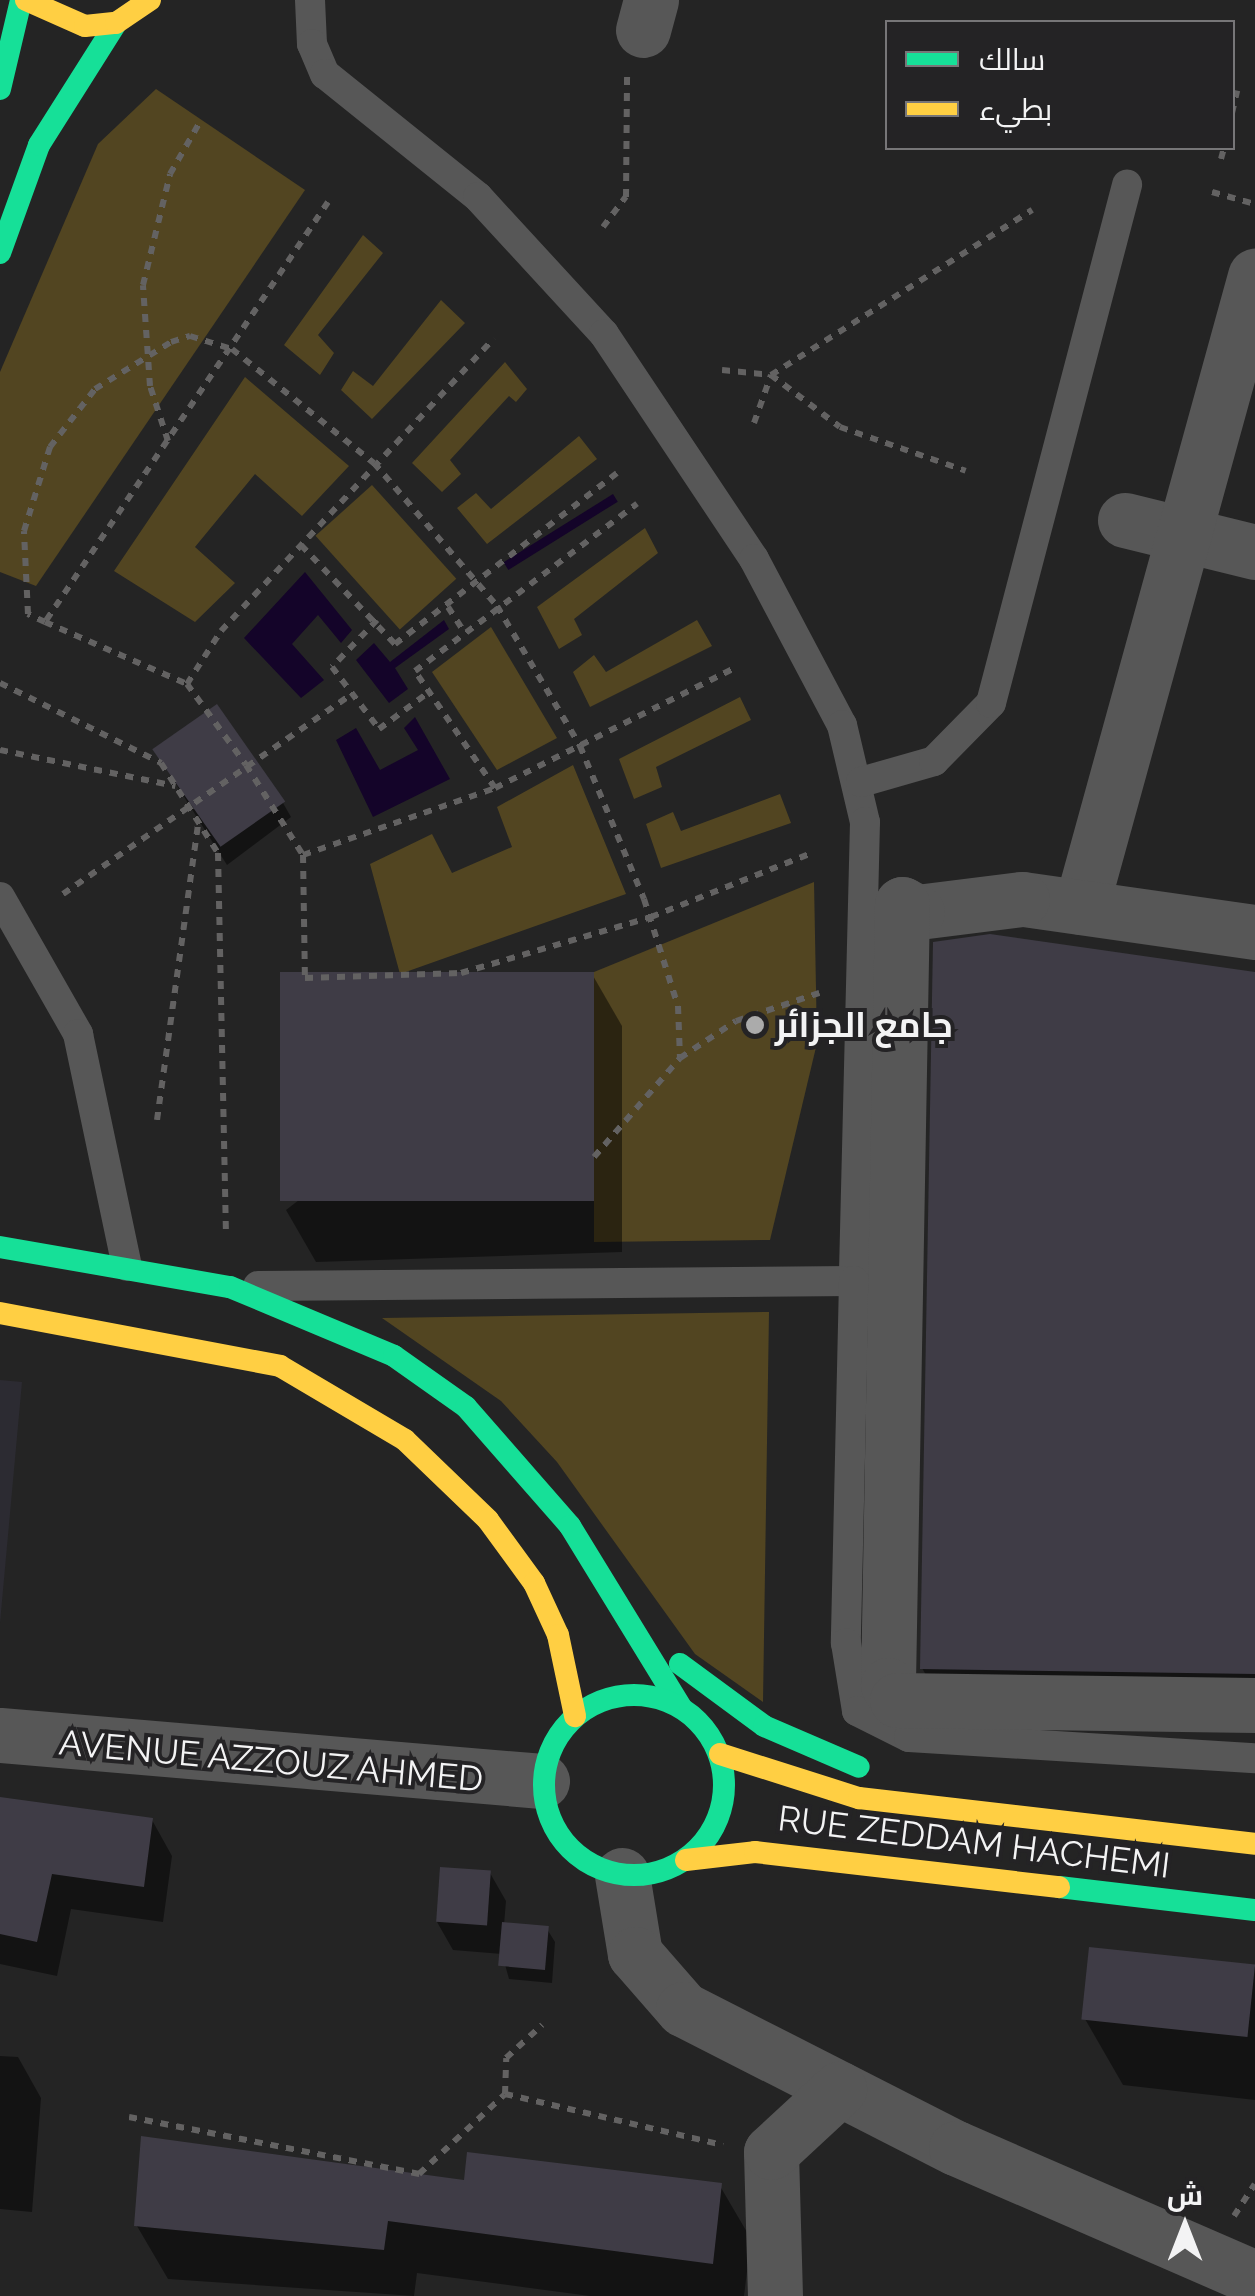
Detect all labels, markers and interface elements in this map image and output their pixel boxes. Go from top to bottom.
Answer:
legend [885,20,1235,150]
text: سالك [979,42,1045,77]
text: بطيء [979,92,1052,127]
place label: جامع الجزائر [775,1004,953,1046]
marker: جامع الجزائر [744,1014,766,1036]
street label: AVENUE AZZOUZ AHMED [56,1721,486,1801]
street label: RUE ZEDDAM HACHEMI [776,1797,1172,1887]
north arrow [1135,2176,1235,2276]
text: ش [1167,2179,1203,2212]

